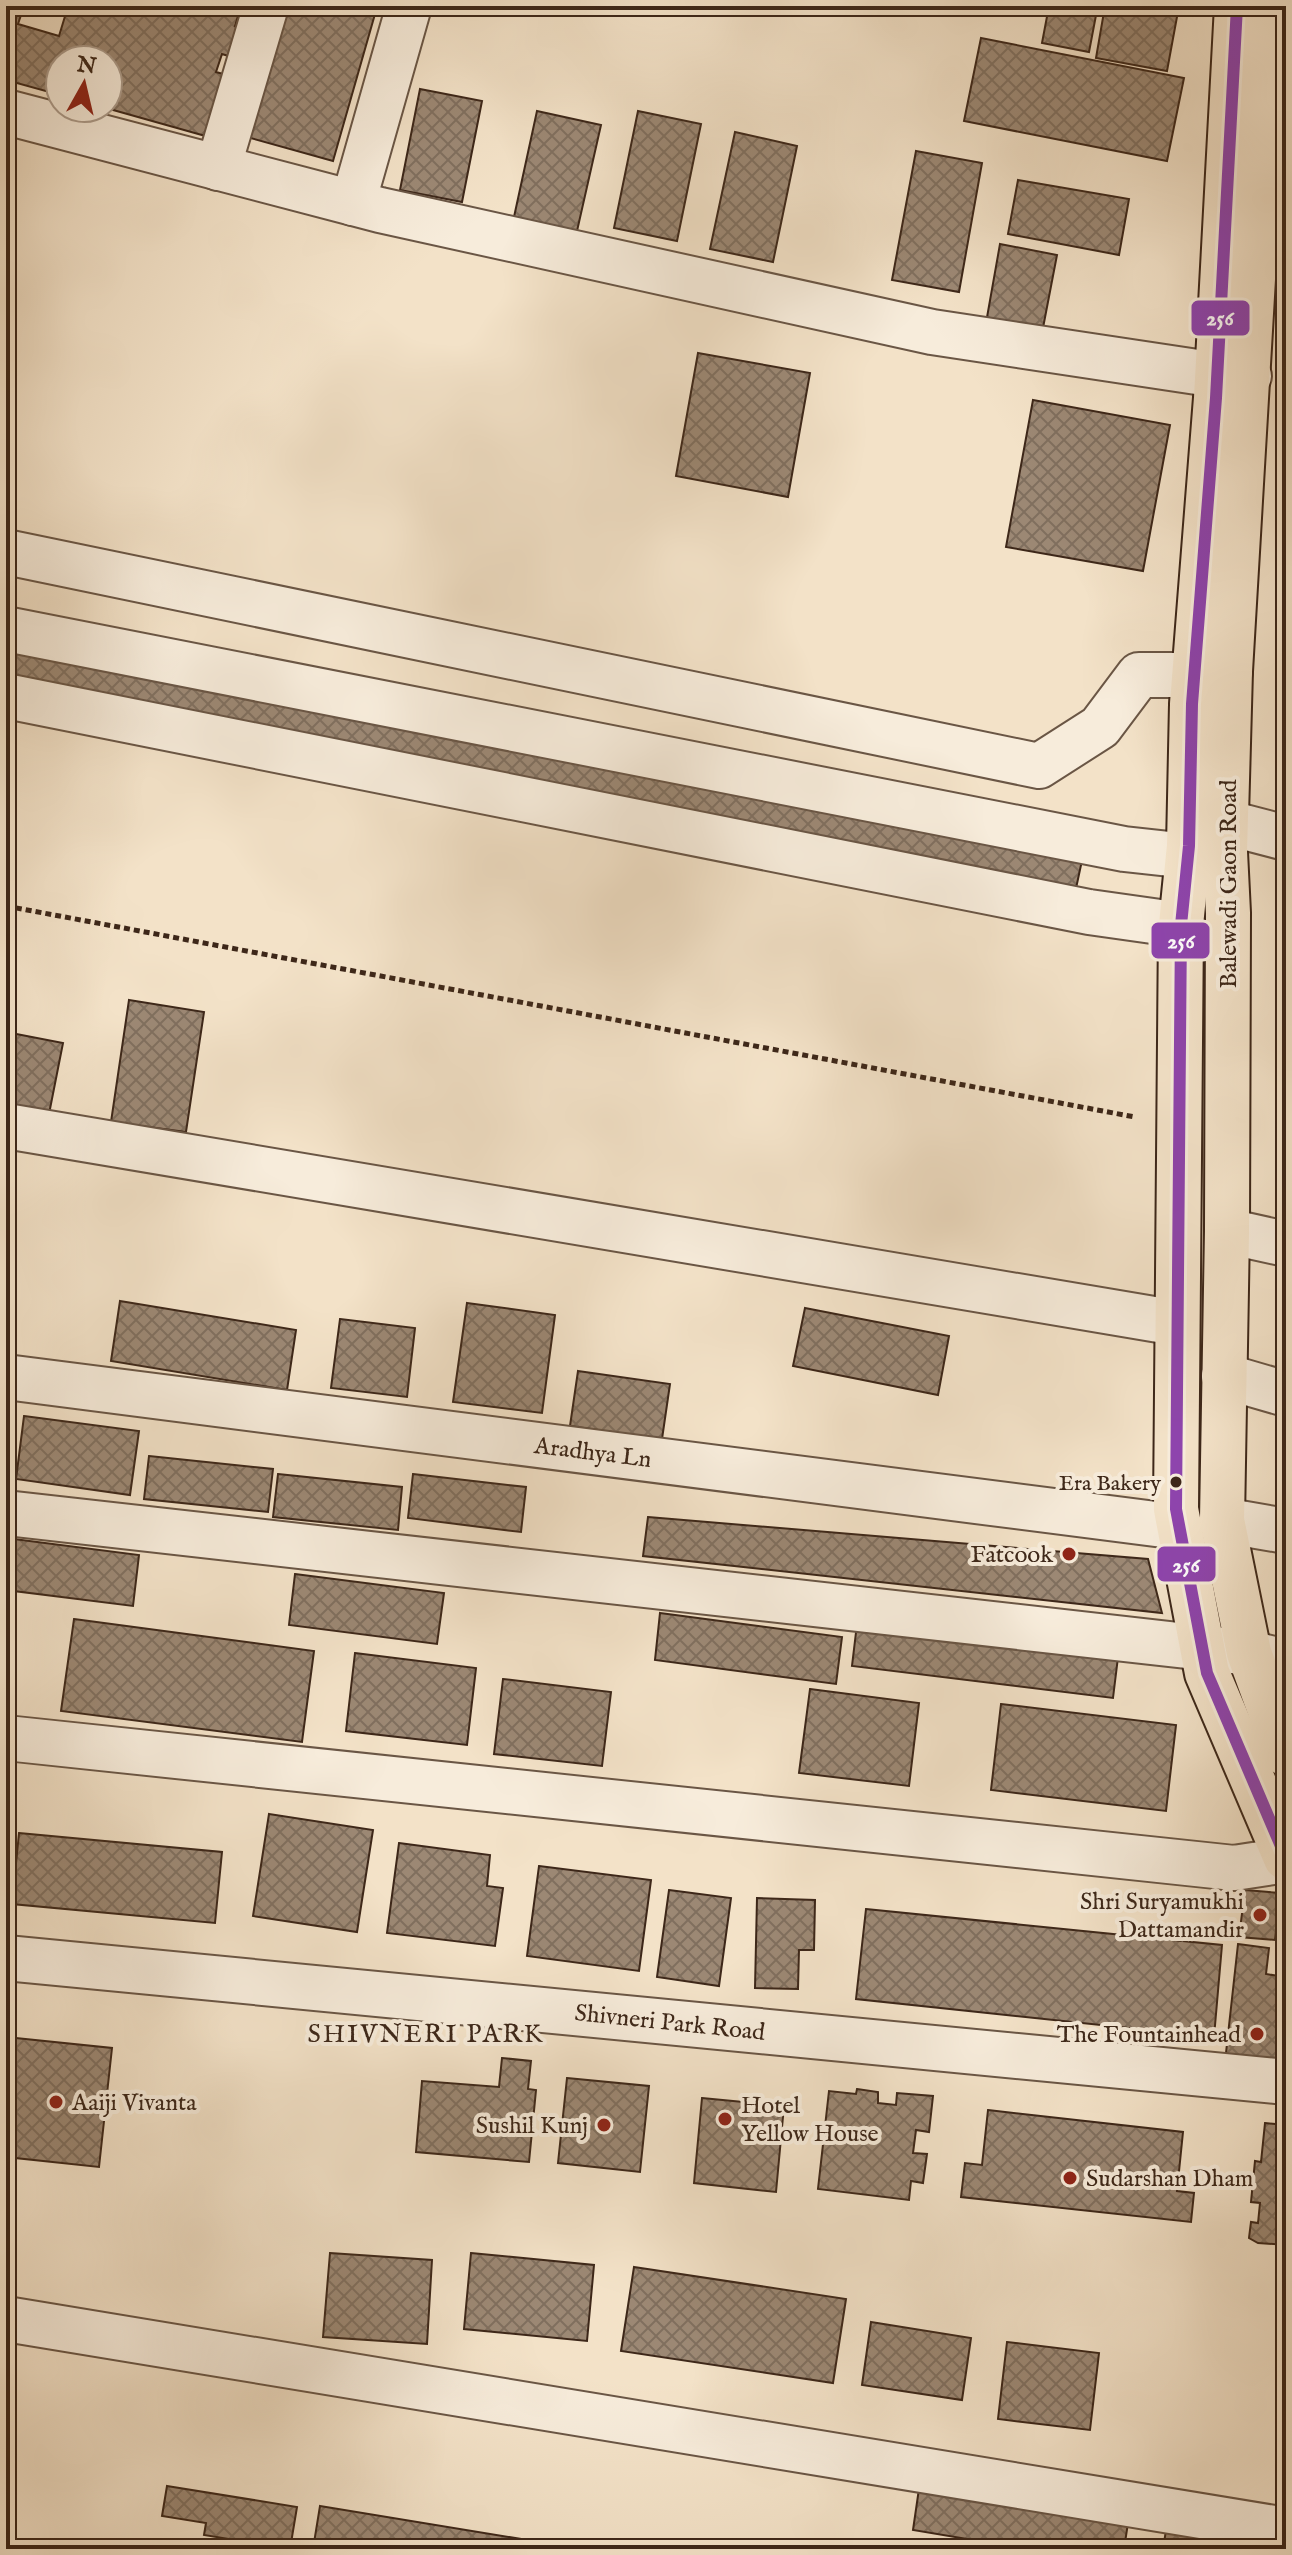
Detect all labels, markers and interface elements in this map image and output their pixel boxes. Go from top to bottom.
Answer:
north arrow [44,44,124,124]
text: N [74,51,98,81]
line badge: 256 [1190,299,1251,337]
text: 256 [1206,305,1235,333]
street label: Balewadi Gaon Road [1214,779,1245,988]
line badge: 256 [1150,921,1211,960]
text: 256 [1167,928,1196,956]
street label: Aradhya Ln [531,1431,653,1476]
place label: Era Bakery [1059,1470,1161,1498]
marker: Era Bakery [1168,1474,1184,1490]
place label: Fatcook [971,1540,1053,1571]
marker: Fatcook [1060,1545,1078,1563]
line badge: 256 [1156,1545,1217,1583]
text: 256 [1172,1552,1201,1580]
place label: Shri Suryamukhi Dattamandir [1080,1887,1244,1946]
marker: Shri Suryamukhi Dattamandir [1251,1906,1269,1924]
street label: Shivneri Park Road [573,1998,767,2049]
district label: SHIVNERI PARK [307,2018,545,2051]
place label: The Fountainhead [1057,2020,1241,2051]
marker: The Fountainhead [1248,2025,1266,2043]
place label: Aaiji Vivanta [71,2088,197,2119]
place label: Hotel Yellow House [741,2091,879,2150]
marker: Aaiji Vivanta [47,2093,65,2111]
marker: Hotel Yellow House [716,2110,734,2128]
place label: Sushil Kunj [476,2111,588,2142]
marker: Sushil Kunj [595,2116,613,2134]
place label: Sudarshan Dham [1086,2164,1253,2195]
marker: Sudarshan Dham [1061,2169,1079,2187]

